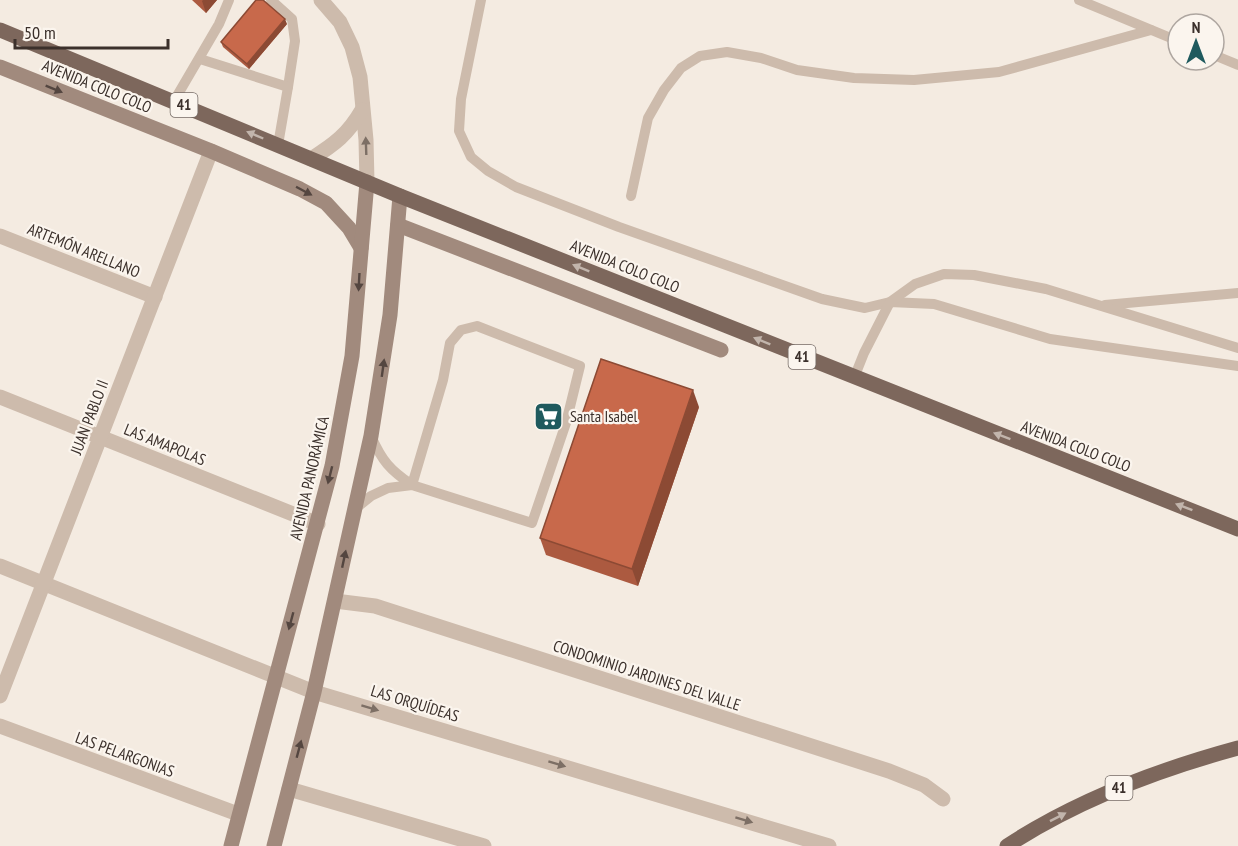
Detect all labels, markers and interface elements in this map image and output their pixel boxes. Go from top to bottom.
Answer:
scale bar [15,12,168,50]
north arrow [1166,12,1226,72]
text: N [1192,17,1200,37]
text: 50 m [24,21,56,44]
street label: AVENIDA COLO COLO [39,55,155,117]
one-way arrow [46,84,64,94]
road number: 41 [170,93,198,117]
one-way arrow [245,130,263,140]
one-way arrow [361,136,370,155]
one-way arrow [295,186,312,196]
street label: ARTEMÓN ARELLANO [25,218,143,282]
street label: AVENIDA COLO COLO [567,235,683,297]
one-way arrow [572,263,590,273]
one-way arrow [354,273,364,292]
one-way arrow [753,336,771,346]
road number: 41 [788,345,816,369]
one-way arrow [378,358,387,377]
street label: JUAN PABLO II [65,377,112,458]
supermarket icon: Santa Isabel [533,400,565,432]
place label: Santa Isabel [570,406,638,426]
street label: AVENIDA PANORÁMICA [285,414,333,542]
street label: AVENIDA COLO COLO [1018,416,1134,476]
street label: LAS AMAPOLAS [121,419,209,470]
one-way arrow [993,431,1011,440]
one-way arrow [324,466,334,484]
one-way arrow [1174,502,1192,512]
one-way arrow [340,549,349,568]
one-way arrow [286,612,295,630]
street label: CONDOMINIO JARDINES DEL VALLE [551,635,743,715]
street label: LAS ORQUÍDEAS [369,680,462,726]
one-way arrow [361,704,379,713]
street label: LAS PELARGONIAS [73,727,177,781]
one-way arrow [295,740,304,758]
one-way arrow [548,760,566,769]
road number: 41 [1106,776,1132,800]
one-way arrow [1049,812,1066,822]
one-way arrow [735,816,753,825]

